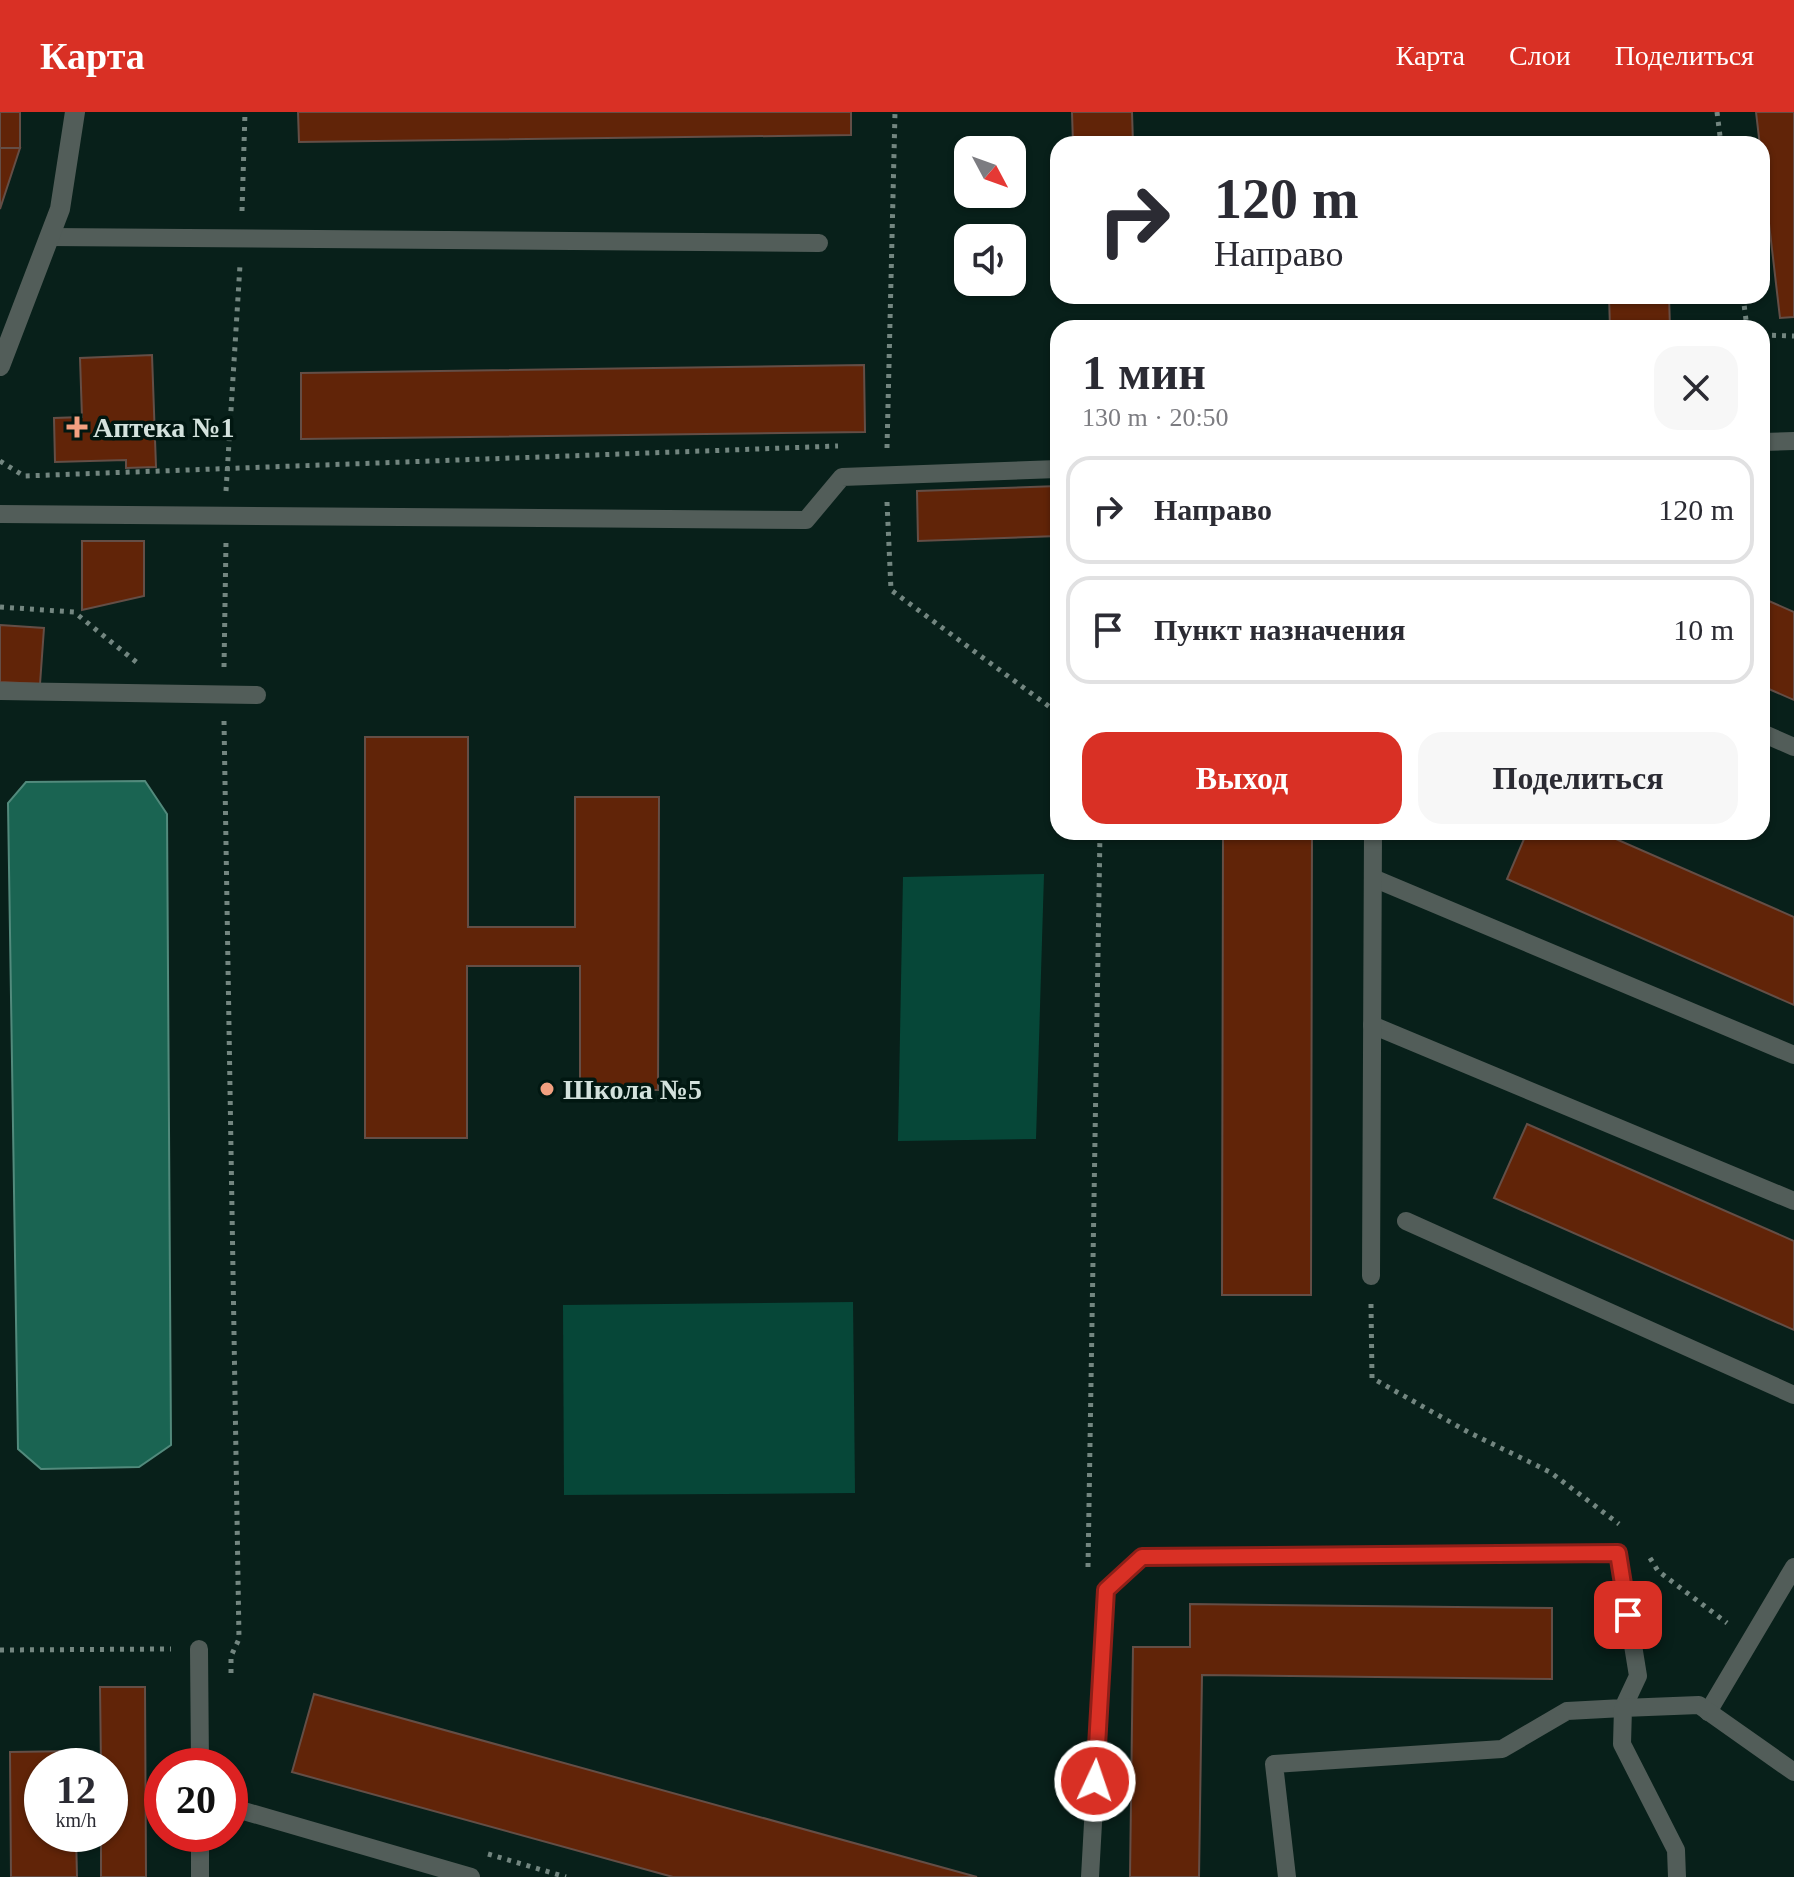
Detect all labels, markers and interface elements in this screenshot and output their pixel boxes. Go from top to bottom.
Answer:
text: Карта [40,35,145,77]
text: Карта [1396,40,1465,71]
text: Слои [1509,40,1571,71]
text: Поделиться [1615,40,1754,71]
north arrow [954,136,1026,208]
map controls [954,136,1026,296]
icon: right [1082,168,1186,272]
text: 120 m [1214,168,1359,230]
button: sound [954,224,1026,296]
text: Направо [1214,234,1344,274]
text: 1 мин [1082,346,1206,399]
button: close [1654,346,1738,430]
text: 130 m · 20:50 [1082,403,1229,432]
place label: Аптека №1 [93,412,234,443]
marker: Аптека №1 [68,418,86,436]
icon: right [1086,488,1130,532]
text: Направо [1154,493,1272,526]
text: 120 m [1658,493,1734,526]
icon: arrive [1086,608,1130,652]
text: Пункт назначения [1154,613,1406,646]
text: 10 m [1673,613,1734,646]
button: Выход [1082,732,1402,824]
button: Поделиться [1418,732,1738,824]
place label: Школа №5 [563,1074,702,1105]
marker: Школа №5 [538,1080,556,1098]
pin [1594,1581,1662,1649]
icon: arrive [1606,1593,1650,1637]
position arrow [1053,1739,1137,1823]
speed limit sign: 20 [144,1748,248,1852]
text: 12 [56,1767,96,1812]
text: km/h [55,1809,97,1831]

